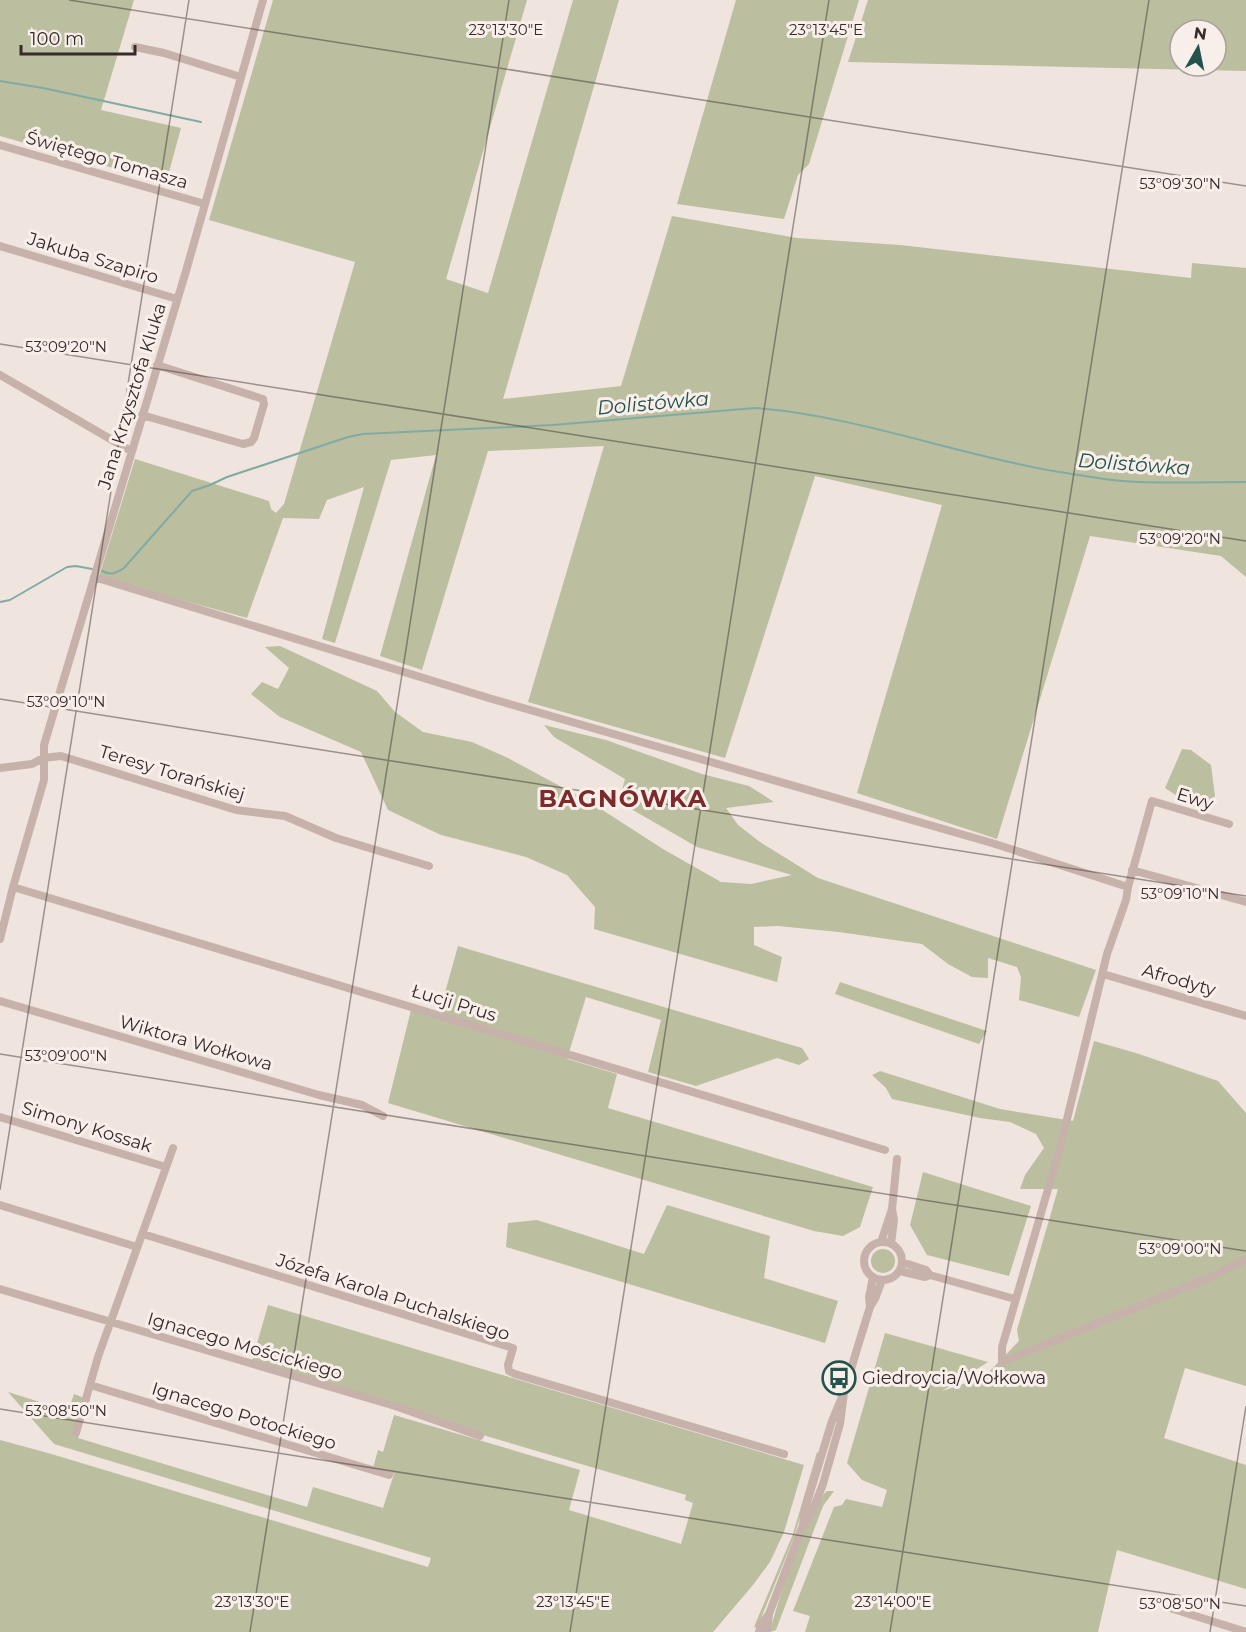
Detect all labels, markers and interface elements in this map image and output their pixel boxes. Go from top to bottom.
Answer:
scale bar [21,18,135,56]
north arrow [1168,18,1228,78]
text: 23°13'30"E [469,20,543,39]
text: 23°13'45"E [789,20,863,39]
text: N [1192,23,1208,44]
text: 100 m [30,28,84,50]
street label: Świętego Tomasza [23,126,191,194]
text: 53°09'30"N [1139,174,1221,193]
street label: Jakuba Szapiro [24,227,161,288]
street label: Jana Krzysztofa Kluka [93,300,171,493]
text: 53°09'20"N [25,337,107,356]
water label: Dolistówka [596,386,710,420]
water label: Dolistówka [1077,448,1191,480]
text: 53°09'20"N [1139,529,1221,548]
text: 53°09'10"N [26,692,106,711]
street label: Teresy Torańskiej [96,740,248,806]
street label: Ewy [1174,783,1216,815]
district label: BAGNÓWKA [538,784,708,813]
text: 53°09'10"N [1140,884,1220,903]
street label: Afrodyty [1140,959,1219,1001]
street label: Łucji Prus [409,980,499,1026]
street label: Wiktora Wołkowa [117,1011,275,1075]
text: 53°09'00"N [24,1046,108,1065]
street label: Simony Kossak [19,1097,155,1157]
text: 53°09'00"N [1138,1239,1222,1258]
street label: Józefa Karola Puchalskiego [272,1248,513,1345]
street label: Ignacego Mościckiego [145,1308,345,1384]
bus stop icon: Giedroycia/Wołkowa [821,1360,857,1396]
place label: Giedroycia/Wołkowa [862,1367,1046,1389]
street label: Ignacego Potockiego [149,1377,339,1455]
text: 53°08'50"N [25,1401,107,1420]
text: 23°13'30"E [215,1592,289,1611]
text: 23°13'45"E [536,1592,610,1611]
text: 23°14'00"E [854,1592,932,1611]
text: 53°08'50"N [1139,1594,1221,1613]

